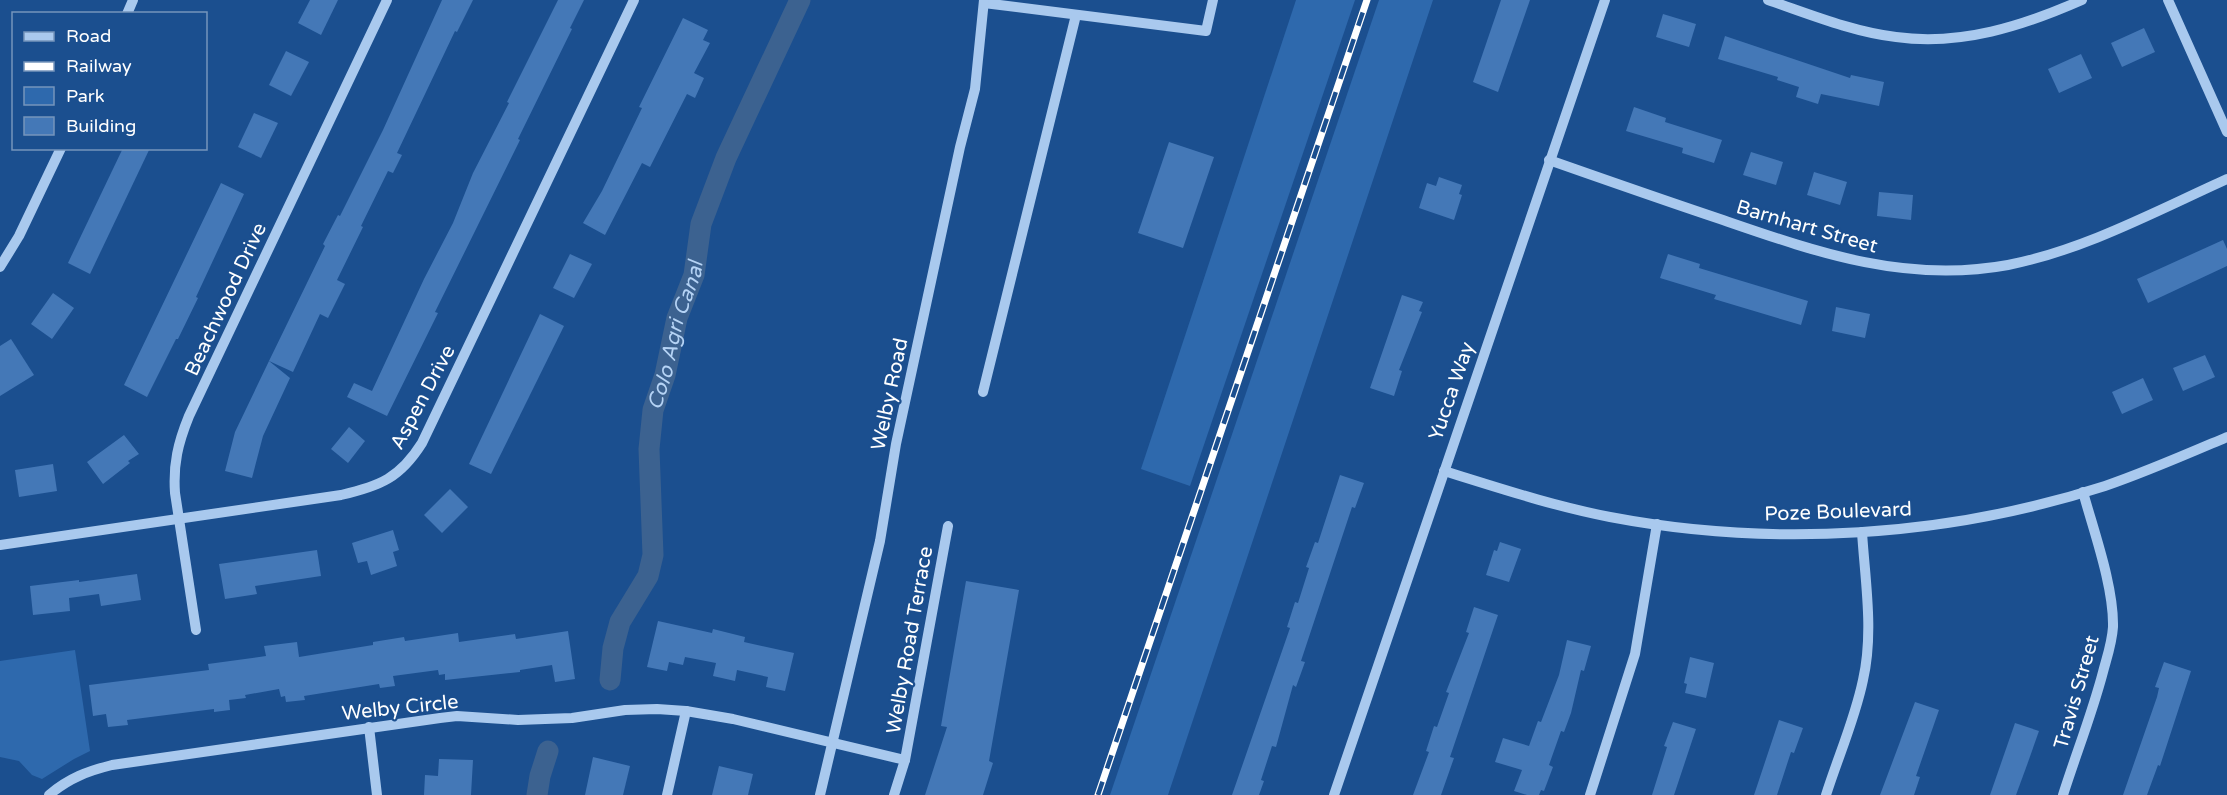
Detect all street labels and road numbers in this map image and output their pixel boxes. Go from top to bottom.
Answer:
street label: Barnhart Street [1733,195,1881,259]
street label: Beachwood Drive [180,219,272,380]
street label: Welby Road [866,336,914,453]
street label: Yucca Way [1424,339,1480,444]
street label: Aspen Drive [385,341,460,454]
street label: Poze Boulevard [1764,497,1912,527]
street label: Welby Road Terrace [882,544,938,736]
street label: Travis Street [2049,632,2105,752]
street label: Welby Circle [341,690,460,726]

